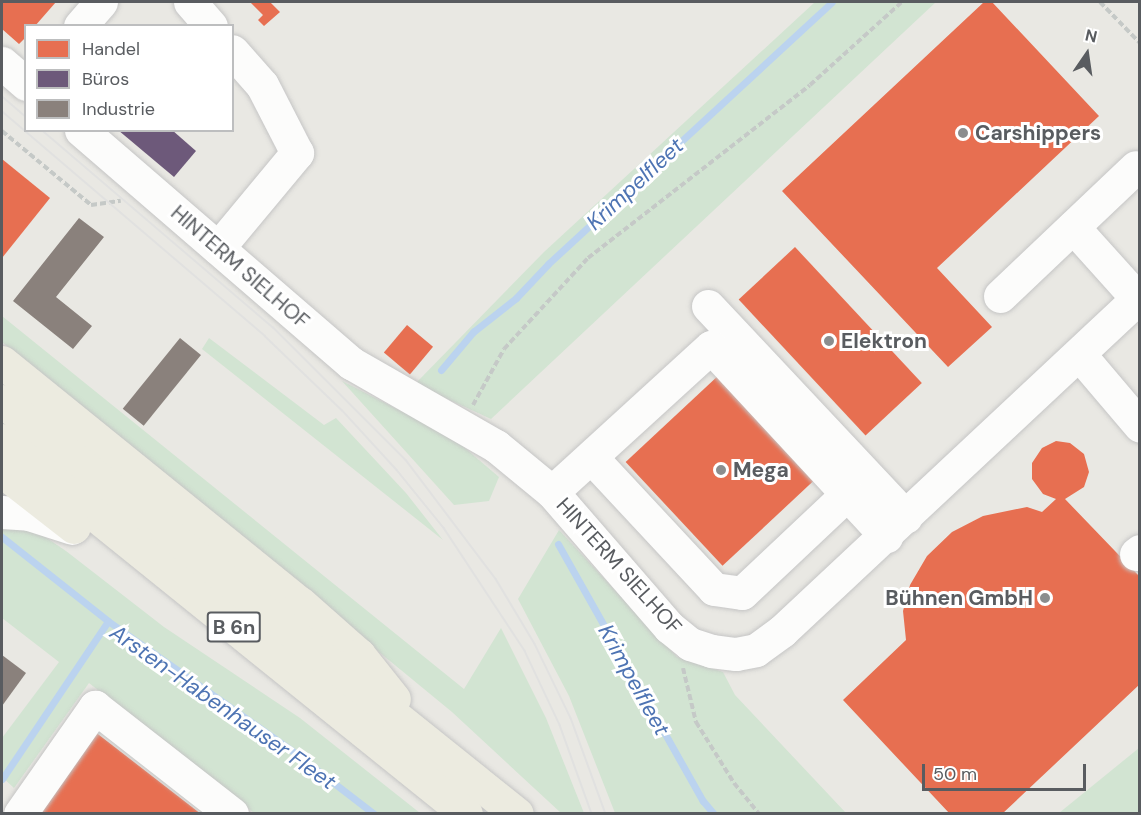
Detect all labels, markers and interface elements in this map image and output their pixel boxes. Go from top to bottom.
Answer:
legend [24,24,234,132]
north arrow [1057,24,1117,84]
text: N [1083,24,1099,48]
text: Handel [82,37,140,61]
text: Büros [82,67,129,91]
text: Industrie [82,97,155,121]
place label: Carshippers [975,120,1101,146]
marker: Carshippers [956,126,970,140]
water label: Krimpelfleet [581,132,689,236]
street label: HINTERM SIELHOF [166,200,314,334]
place label: Elektron [841,328,927,354]
marker: Elektron [822,334,836,348]
place label: Mega [733,457,789,483]
marker: Mega [714,463,728,477]
street label: HINTERM SIELHOF [551,493,687,639]
place label: Bühnen GmbH [885,585,1033,611]
marker: Bühnen GmbH [1038,591,1052,605]
road number: B 6n [206,610,262,644]
water label: Arsten-Habenhauser Fleet [105,619,341,795]
water label: Krimpelfleet [593,620,675,740]
scale bar [925,752,1088,790]
text: 50 m [933,762,977,786]

